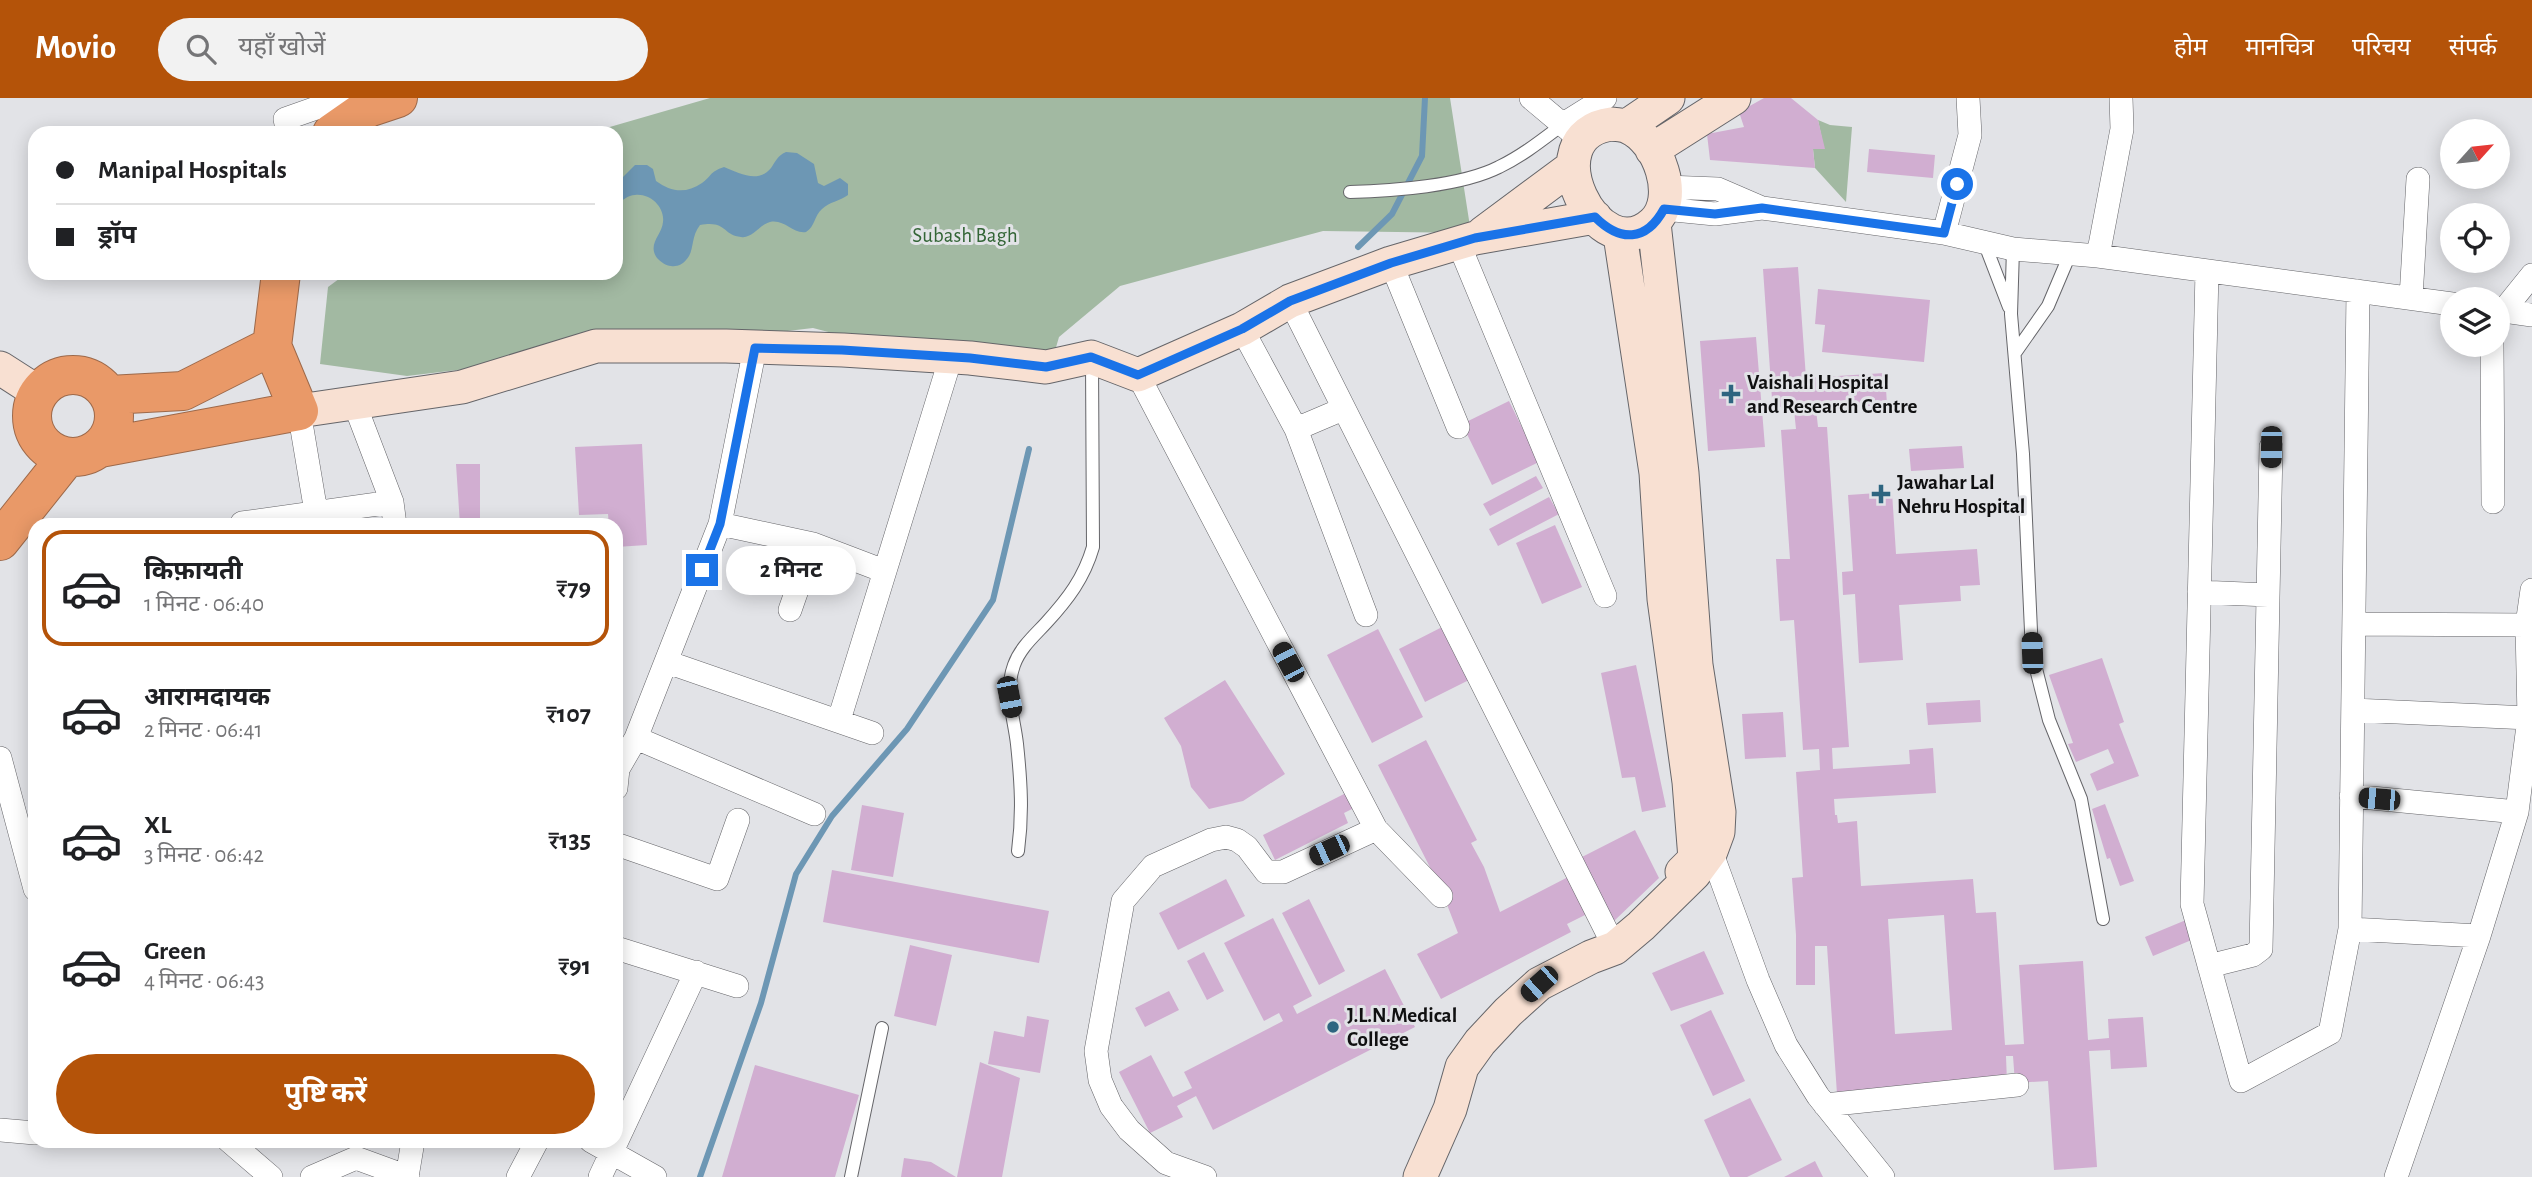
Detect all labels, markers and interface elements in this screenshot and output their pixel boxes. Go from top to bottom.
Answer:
search box [158,18,648,81]
icon: search [182,30,220,68]
text: Movio [35,32,116,65]
text: यहाँ खोजें [238,34,326,60]
text: होम [2174,36,2207,60]
text: मानचित्र [2245,36,2314,60]
text: परिचय [2352,36,2411,60]
text: संपर्क [2449,36,2497,60]
north arrow [2440,119,2510,189]
map controls [2440,119,2510,357]
text: Manipal Hospitals [98,157,287,183]
route start [1941,168,1973,200]
button: locate [2440,203,2510,273]
text: ड्रॉप [98,222,136,248]
park label: Subash Bagh [912,225,1018,246]
button: layers [2440,287,2510,357]
place label: Vaishali Hospital and Research Centre [1747,372,1917,417]
marker: Vaishali Hospital and Research Centre [1721,384,1741,404]
car [2261,426,2282,468]
place label: Jawahar Lal Nehru Hospital [1897,472,2025,517]
marker: Jawahar Lal Nehru Hospital [1871,484,1891,504]
callout: 2 मिनट [726,546,856,594]
route end [686,554,718,586]
icon: car [60,557,123,620]
text: किफ़ायती [144,558,243,584]
text: 2 मिनट [760,559,822,582]
text: ₹79 [556,575,591,601]
text: 1 मिनट · 06:40 [144,593,264,616]
car [2021,632,2044,674]
car [1269,639,1308,685]
car [995,674,1024,720]
icon: car [60,683,123,746]
text: आरामदायक [144,684,270,710]
text: ₹107 [546,701,591,727]
text: 2 मिनट · 06:41 [144,719,262,742]
car [2358,787,2401,811]
icon: car [60,809,123,872]
text: XL [144,812,171,838]
text: ₹135 [548,827,591,853]
car [1306,832,1353,868]
text: 3 मिनट · 06:42 [144,844,264,867]
icon: car [60,935,123,998]
text: Green [144,938,206,964]
text: ₹91 [558,953,591,979]
car [1517,962,1562,1006]
text: 4 मिनट · 06:43 [144,970,265,993]
place label: J.L.N.Medical College [1347,1005,1457,1050]
marker: J.L.N.Medical College [1325,1019,1341,1035]
button: पुष्टि करें [56,1054,595,1134]

